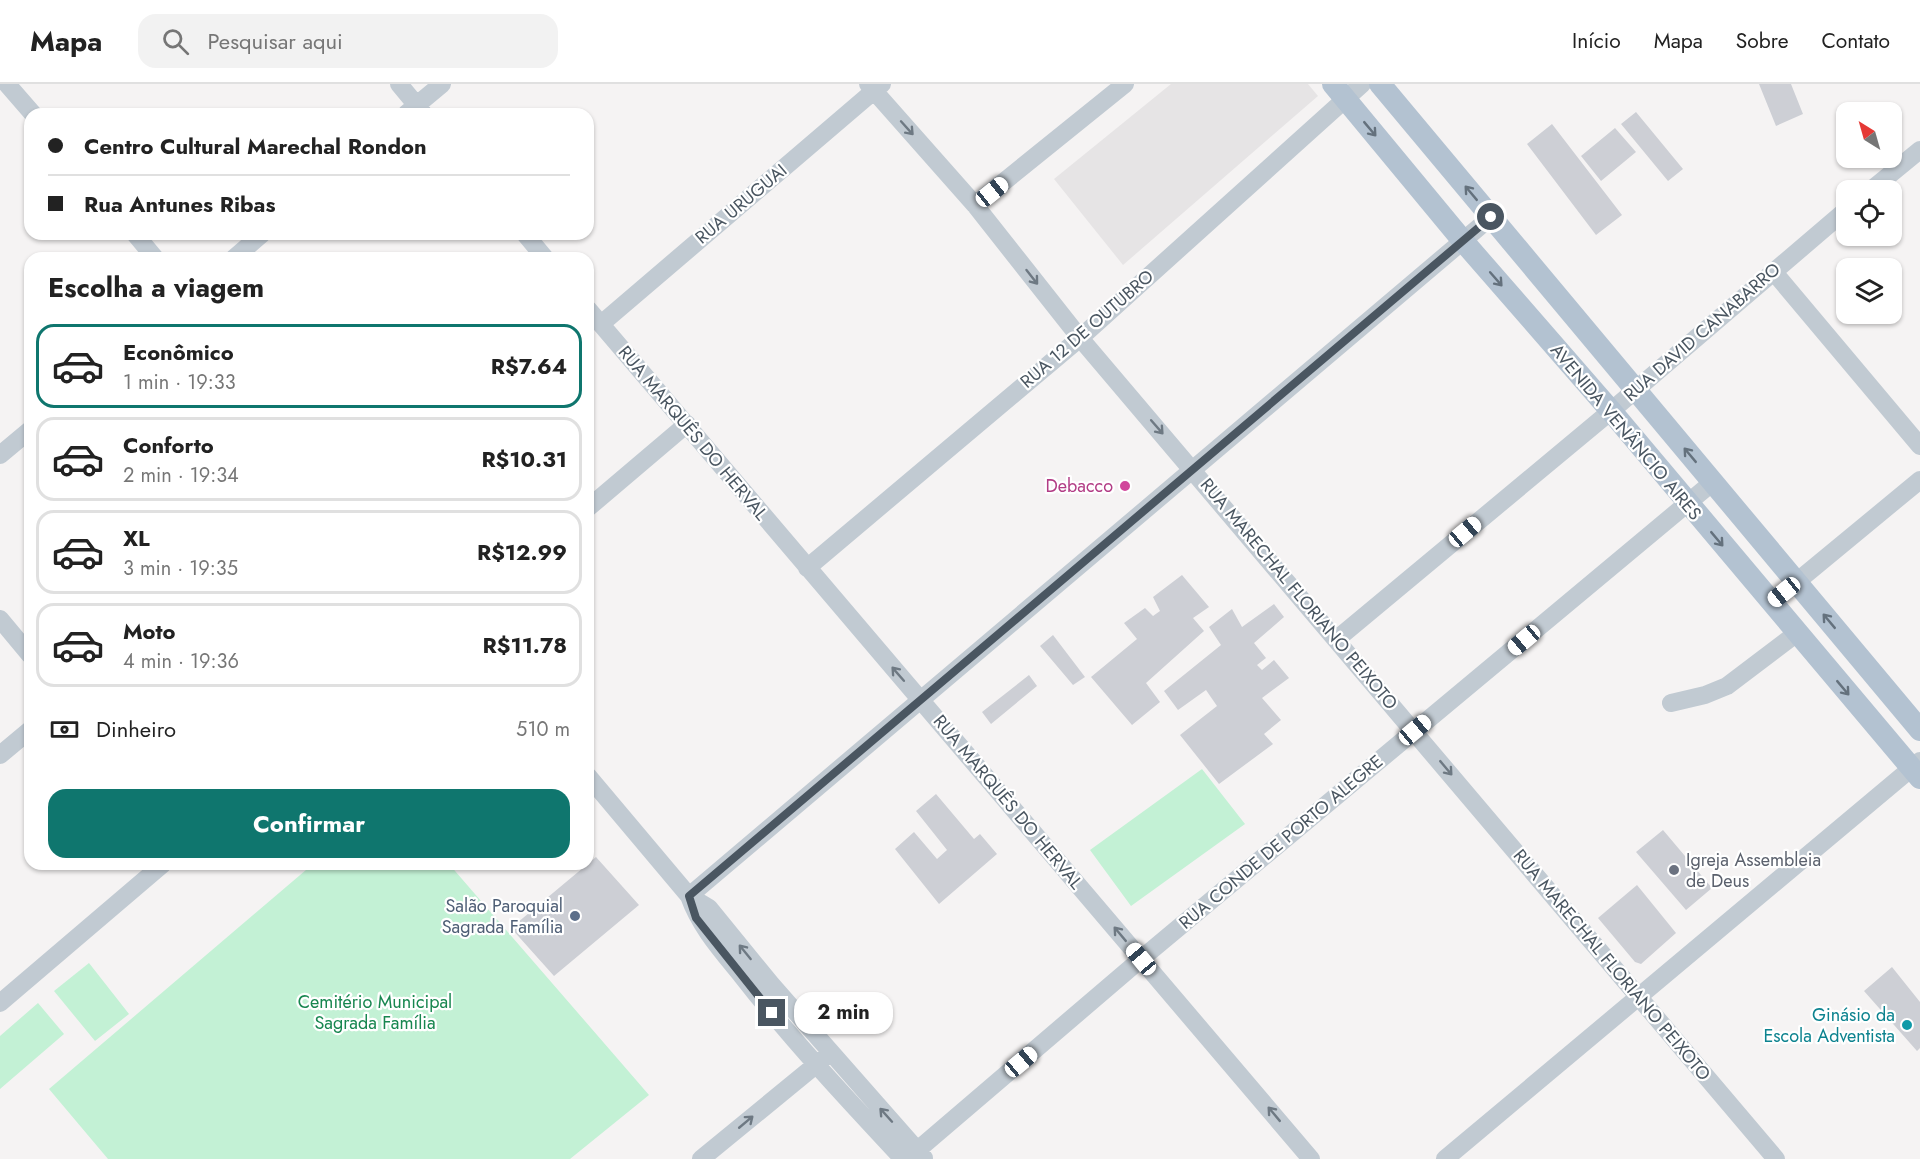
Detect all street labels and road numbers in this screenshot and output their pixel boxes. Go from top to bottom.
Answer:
street label: RUA URUGUAI [689,158,793,250]
street label: RUA DAVID CANABARRO [1618,257,1786,407]
street label: RUA 12 DE OUTUBRO [1015,264,1159,394]
street label: AVENIDA VENÂNCIO AIRES [1544,338,1708,526]
street label: RUA MARQUÊS DO HERVAL [612,340,774,526]
street label: RUA MARECHAL FLORIANO PEIXOTO [1194,473,1404,715]
street label: RUA MARQUÊS DO HERVAL [927,709,1089,895]
street label: RUA CONDE DE PORTO ALEGRE [1173,749,1389,935]
street label: RUA MARECHAL FLORIANO PEIXOTO [1507,844,1717,1086]

